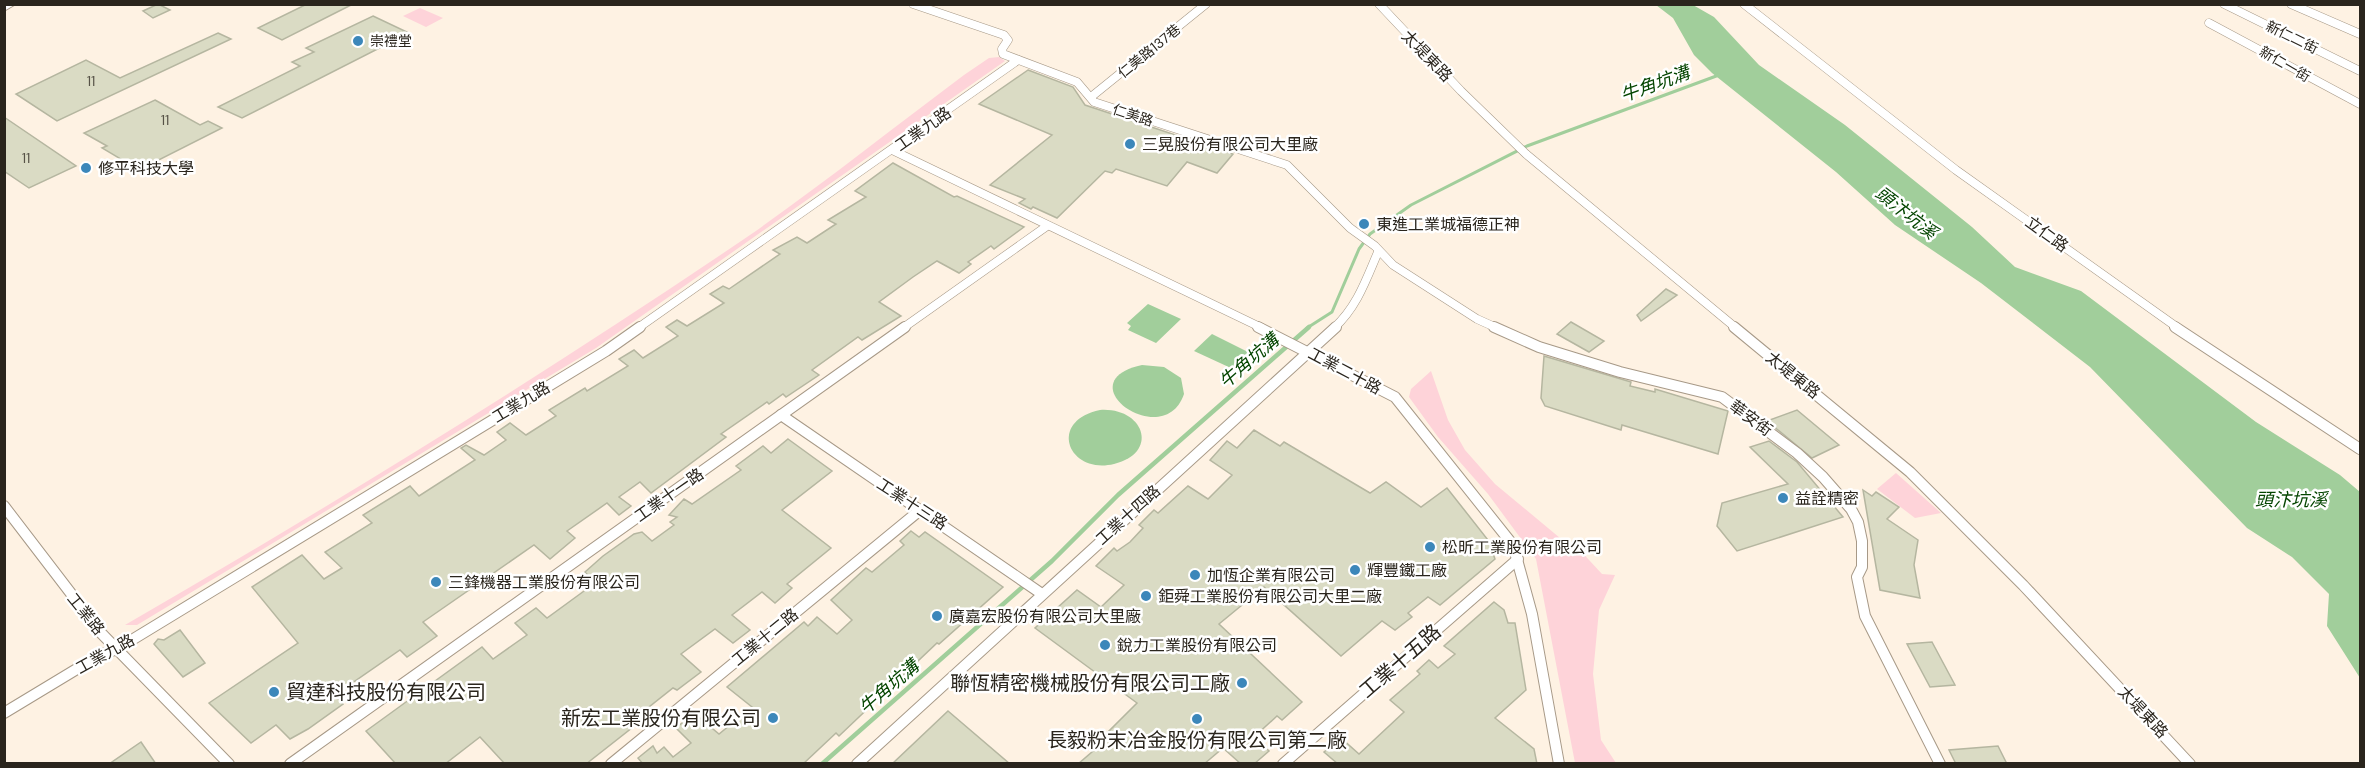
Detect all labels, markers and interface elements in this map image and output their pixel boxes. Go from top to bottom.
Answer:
street label: 新仁二街 [2263,17,2321,57]
street label: 仁美路137巷 [1114,20,1184,82]
street label: 太堤東路 [1397,26,1457,86]
place label: 崇禮堂 [370,32,412,50]
marker: 崇禮堂 [351,34,365,48]
street label: 新仁一街 [2256,42,2314,86]
water label: 牛角坑溝 [1617,59,1696,108]
house number: 11 [87,72,95,90]
street label: 仁美路 [1110,100,1156,130]
street label: 工業九路 [891,102,955,156]
house number: 11 [161,111,169,129]
place label: 三晃股份有限公司大里廠 [1142,134,1318,155]
marker: 三晃股份有限公司大里廠 [1123,137,1137,151]
house number: 11 [22,149,30,167]
place label: 修平科技大學 [98,158,194,179]
marker: 修平科技大學 [79,161,93,175]
water label: 頭汴坑溪 [1870,181,1944,246]
street label: 立仁路 [2021,211,2073,257]
place label: 東進工業城福德正神 [1376,214,1520,235]
marker: 東進工業城福德正神 [1357,217,1371,231]
water label: 牛角坑溝 [1214,326,1286,394]
street label: 工業二十路 [1305,343,1385,399]
street label: 太堤東路 [1762,347,1824,403]
street label: 工業九路 [488,377,554,427]
street label: 華安街 [1725,395,1777,441]
street label: 工業十一路 [630,463,708,527]
street label: 工業十三路 [873,473,951,535]
street label: 工業十四路 [1091,480,1165,550]
place label: 益詮精密 [1795,488,1859,509]
water label: 頭汴坑溪 [2255,488,2330,512]
marker: 益詮精密 [1776,491,1790,505]
place label: 松昕工業股份有限公司 [1442,537,1602,558]
marker: 松昕工業股份有限公司 [1423,540,1437,554]
place label: 輝豐鐵工廠 [1367,560,1447,581]
marker: 輝豐鐵工廠 [1348,563,1362,577]
place label: 加恆企業有限公司 [1207,565,1335,586]
marker: 加恆企業有限公司 [1188,568,1202,582]
place label: 三鋒機器工業股份有限公司 [448,572,640,593]
marker: 三鋒機器工業股份有限公司 [429,575,443,589]
place label: 鉅舜工業股份有限公司大里二廠 [1158,586,1382,607]
street label: 工業路 [63,589,109,639]
marker: 鉅舜工業股份有限公司大里二廠 [1139,589,1153,603]
street label: 工業十二路 [727,604,803,670]
place label: 廣嘉宏股份有限公司大里廠 [949,606,1141,627]
marker: 廣嘉宏股份有限公司大里廠 [930,609,944,623]
street label: 工業十五路 [1354,618,1446,704]
street label: 工業九路 [72,629,138,679]
place label: 銳力工業股份有限公司 [1117,635,1277,656]
marker: 銳力工業股份有限公司 [1098,638,1112,652]
water label: 牛角坑溝 [854,652,926,720]
place label: 聯恆精密機械股份有限公司工廠 [950,670,1230,696]
marker: 聯恆精密機械股份有限公司工廠 [1235,676,1249,690]
place label: 貿達科技股份有限公司 [286,679,486,705]
street label: 太堤東路 [2113,681,2173,743]
marker: 貿達科技股份有限公司 [267,685,281,699]
place label: 新宏工業股份有限公司 [561,705,761,731]
marker: 新宏工業股份有限公司 [766,711,780,725]
marker: 長毅粉末冶金股份有限公司第二廠 [1190,712,1204,726]
place label: 長毅粉末冶金股份有限公司第二廠 [1047,727,1347,753]

